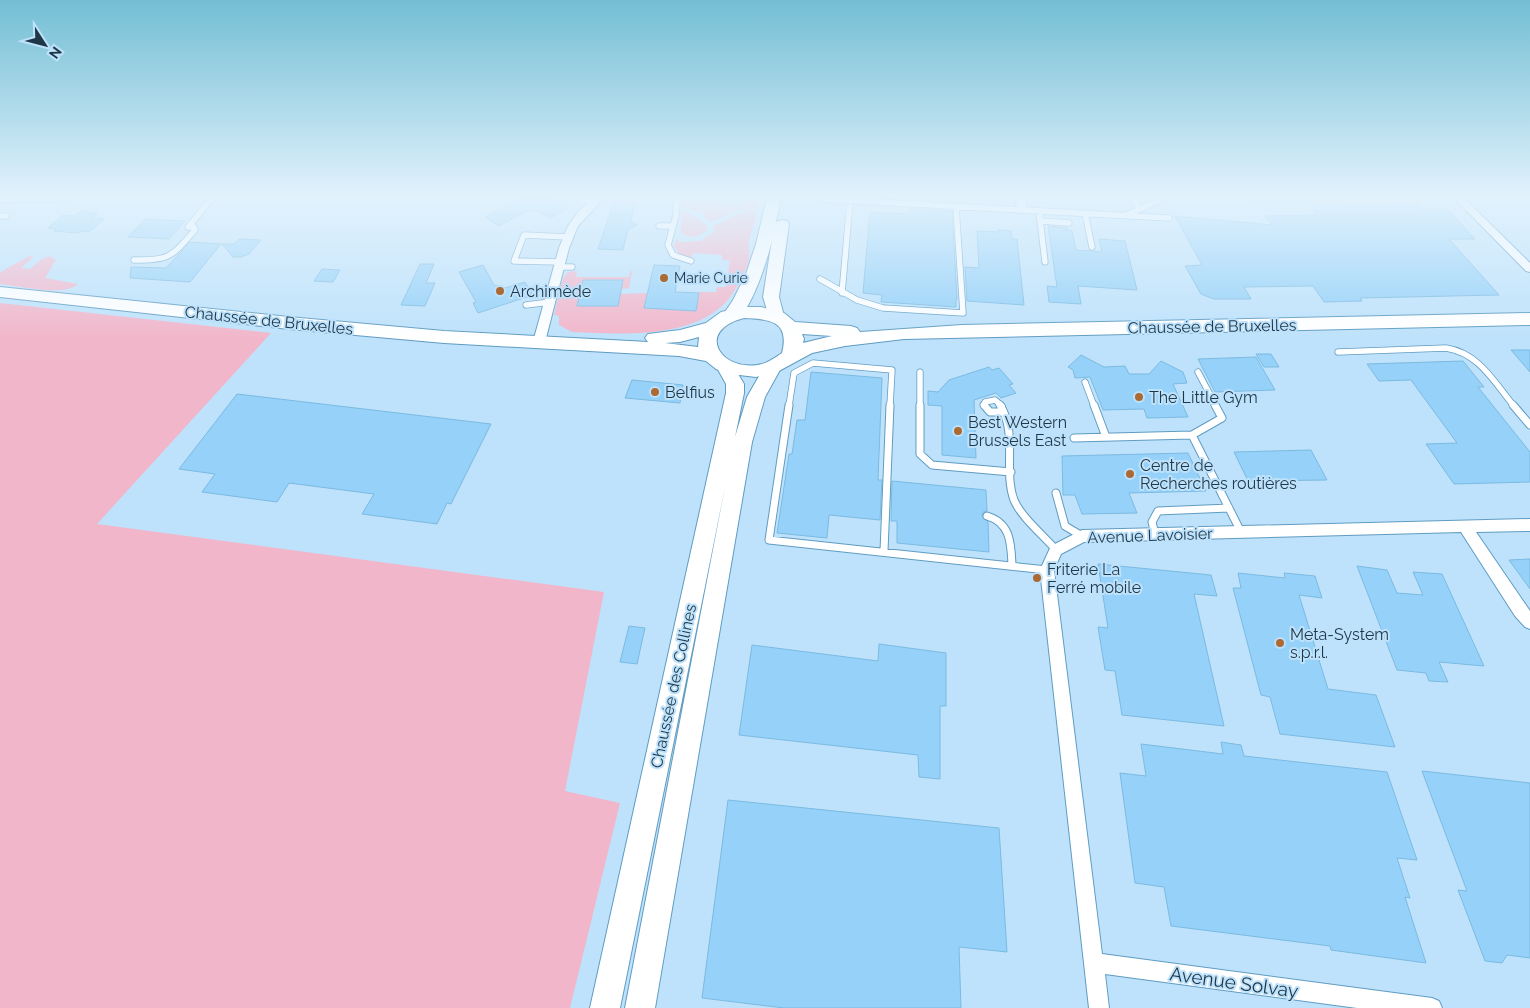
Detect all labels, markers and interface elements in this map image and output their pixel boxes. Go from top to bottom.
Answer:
north arrow [20,20,70,70]
text: N [46,44,65,62]
place label: Marie Curie [674,270,748,286]
marker: Marie Curie [658,272,670,284]
place label: Archimède [510,282,591,301]
marker: Archimède [494,285,506,297]
street label: Chaussée de Bruxelles [184,302,354,339]
street label: Chaussée de Bruxelles [1127,316,1297,337]
place label: Belfius [665,383,715,402]
marker: Belfius [649,386,661,398]
place label: The Little Gym [1149,388,1258,407]
marker: The Little Gym [1133,391,1145,403]
place label: Best Western Brussels East [968,413,1067,450]
marker: Best Western Brussels East [952,425,964,437]
place label: Centre de Recherches routières [1140,456,1297,493]
marker: Centre de Recherches routières [1124,468,1136,480]
street label: Avenue Lavoisier [1087,524,1213,547]
place label: Friterie La Ferré mobile [1047,560,1141,597]
marker: Friterie La Ferré mobile [1031,572,1043,584]
street label: Chaussée des Collines [647,602,700,770]
place label: Meta-System s.p.r.l. [1290,625,1389,662]
marker: Meta-System s.p.r.l. [1274,637,1286,649]
street label: Avenue Solvay [1168,962,1300,1002]

